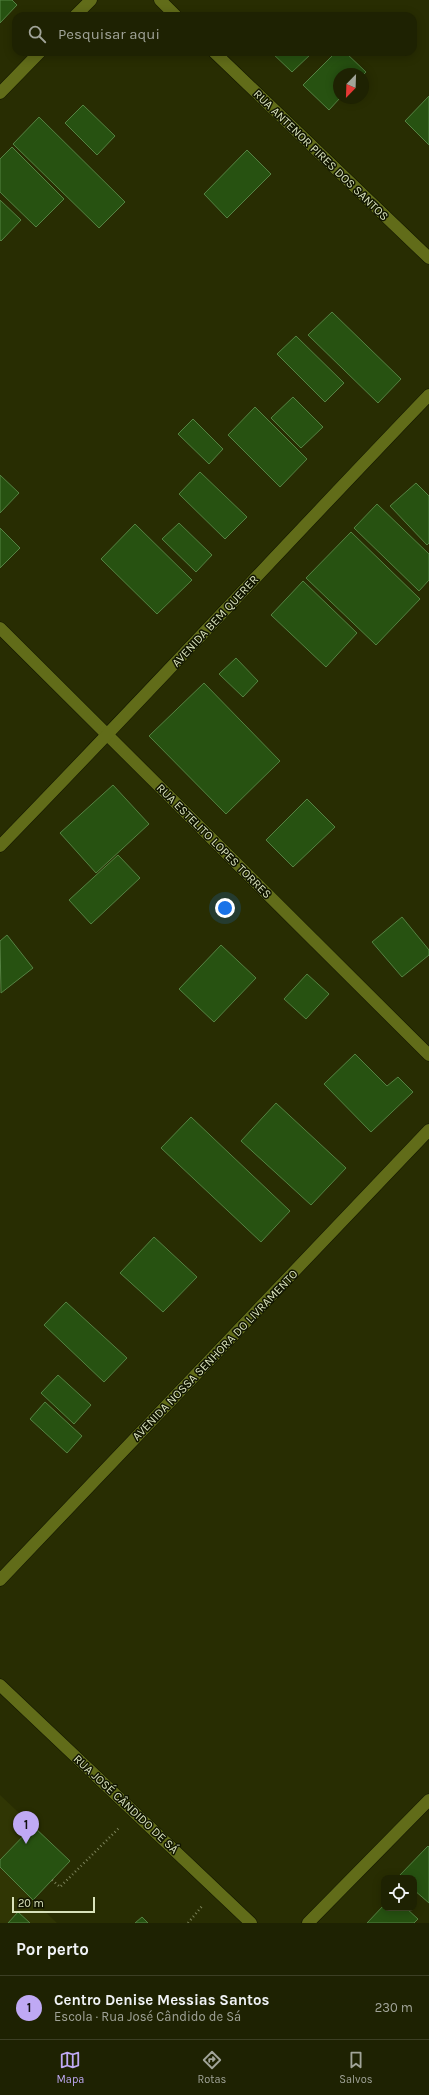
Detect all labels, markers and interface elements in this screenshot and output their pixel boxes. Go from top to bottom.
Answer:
search box [12,12,417,56]
icon: search [26,23,48,45]
text: Pesquisar aqui [58,25,160,43]
north arrow [333,68,369,104]
street label: RUA ANTENOR PIRES DOS SANTOS [251,87,391,223]
street label: AVENIDA BEM QUERER [169,572,261,670]
street label: RUA ESTELITO LOPES TORRES [154,781,274,901]
your location [215,898,235,918]
street label: AVENIDA NOSSA SENHORA DO LIVRAMENTO [129,1267,301,1443]
street label: RUA JOSÉ CÂNDIDO DE SÁ [71,1751,182,1856]
pin: 1 [13,1811,39,1844]
map controls [381,1875,417,1911]
button: locate [381,1875,417,1911]
scale bar [12,1895,95,1914]
text: 20 m [18,1897,44,1910]
text: Por perto [16,1939,89,1959]
text: Centro Denise Messias Santos [54,1991,269,2009]
text: 1 [27,2000,31,2015]
text: 230 m [375,2000,413,2015]
text: Escola · Rua José Cândido de Sá [54,2009,241,2024]
tab: Mapa [57,2049,84,2086]
tab: Rotas [198,2049,226,2086]
tab: Salvos [339,2049,372,2086]

